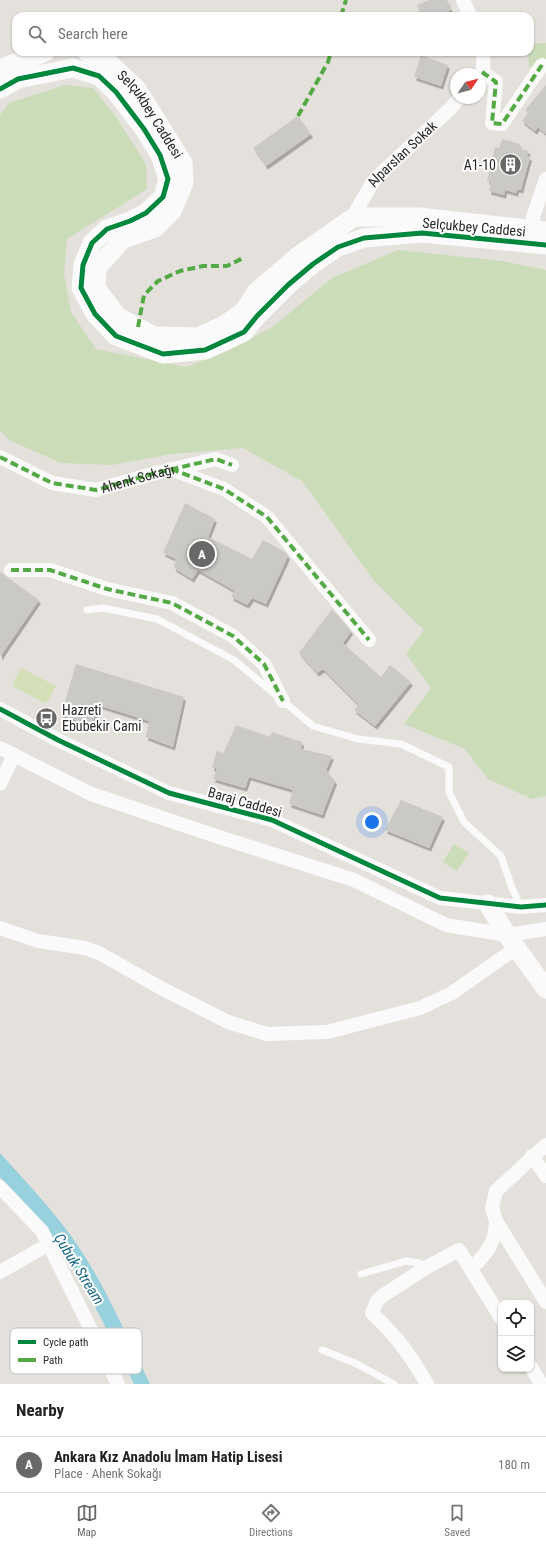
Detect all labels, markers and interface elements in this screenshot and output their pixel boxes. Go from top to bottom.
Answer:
search box [12,12,534,56]
icon: search [26,23,48,45]
text: Search here [58,25,128,43]
street label: Selçukbey Caddesi [114,67,186,161]
north arrow [450,68,486,104]
street label: Alparslan Sokak [364,117,440,190]
building icon: A1-10 [498,152,524,178]
place label: A1-10 [464,157,496,173]
street label: Selçukbey Caddesi [422,215,526,239]
street label: Ahenk Sokağı [99,461,176,496]
pin: A [189,539,215,569]
place label: Hazreti Ebubekir Cami [62,702,142,734]
bus stop icon: Hazreti Ebubekir Cami [33,705,59,731]
street label: Baraj Caddesi [206,784,284,820]
your location [362,812,382,832]
water label: Çubuk Stream [50,1230,108,1308]
map controls [498,1300,534,1372]
button: locate [498,1300,534,1336]
legend [10,1328,142,1374]
text: Cycle path [43,1336,88,1349]
button: layers [498,1336,534,1372]
text: Path [43,1354,63,1367]
text: Nearby [16,1400,64,1420]
text: Ankara Kız Anadolu İmam Hatip Lisesi [54,1448,282,1466]
text: A [25,1457,33,1472]
text: 180 m [498,1457,530,1472]
text: Place · Ahenk Sokağı [54,1466,161,1481]
tab: Map [76,1502,98,1539]
tab: Directions [249,1502,293,1539]
tab: Saved [444,1502,470,1539]

